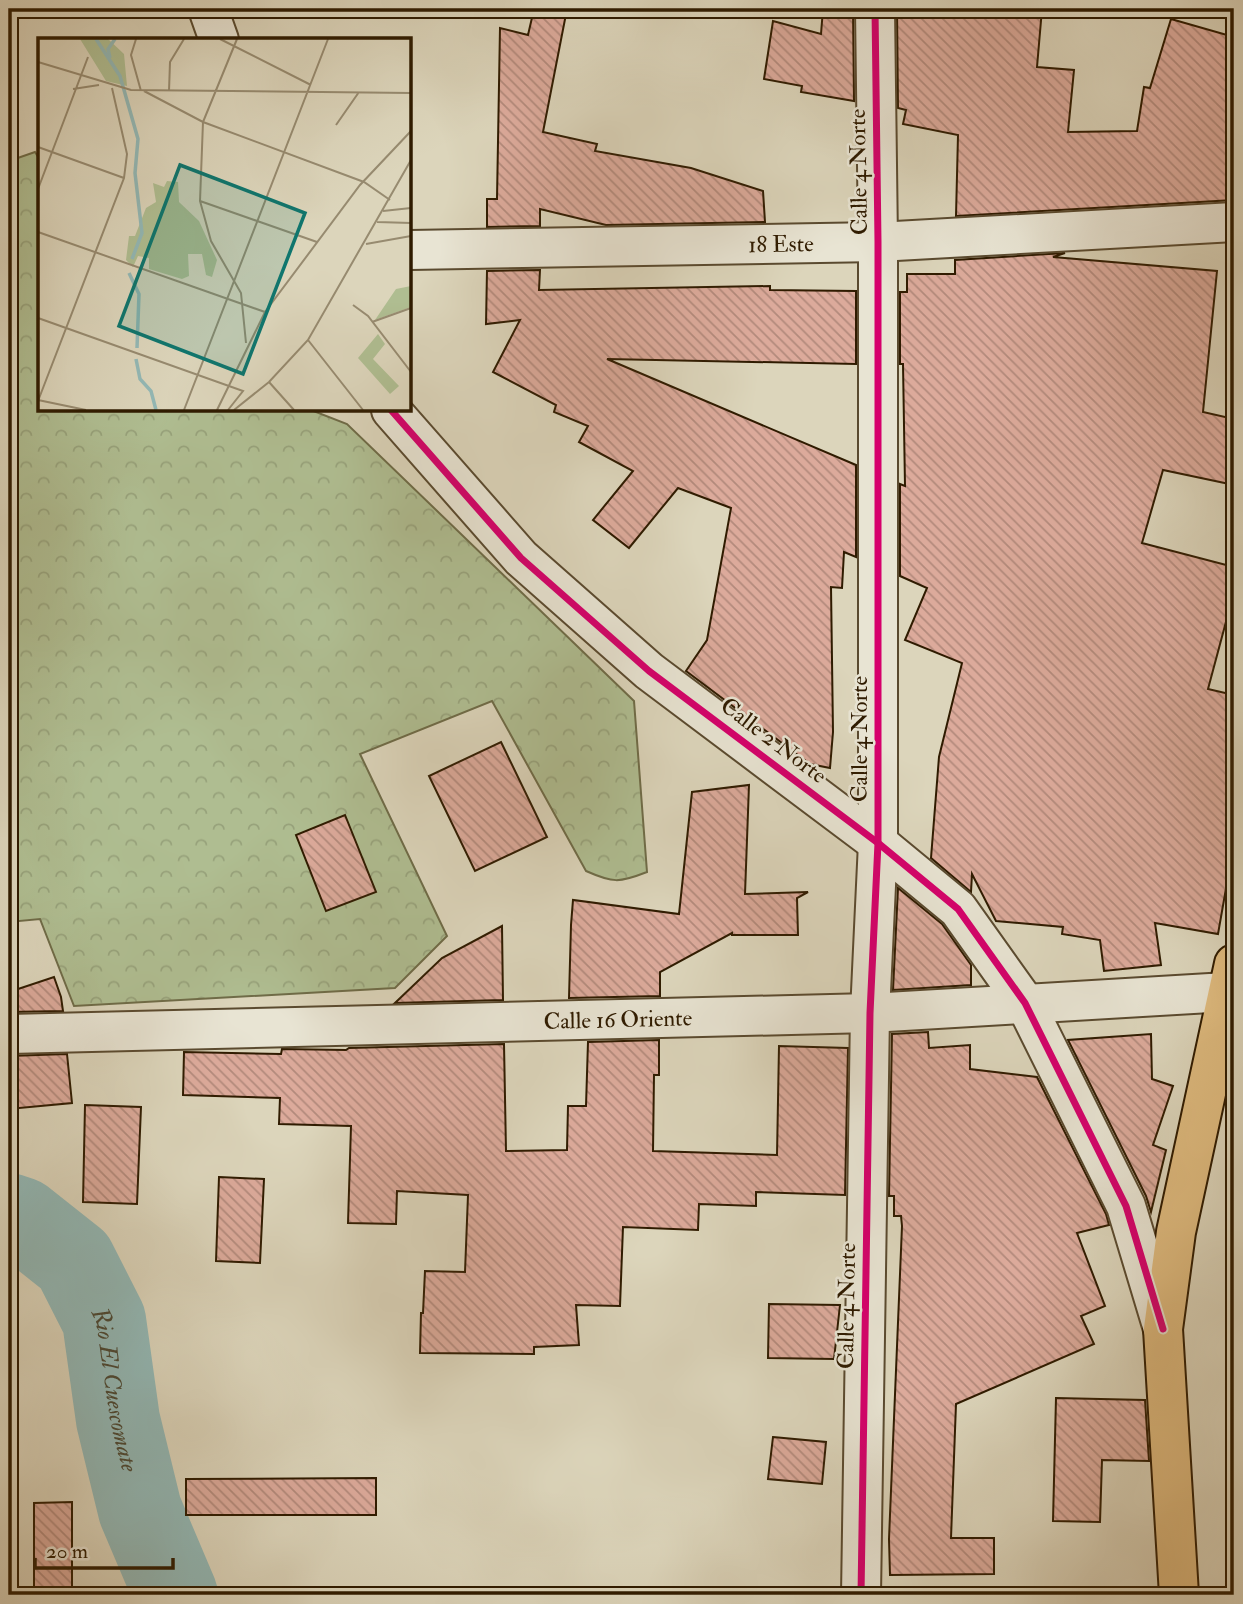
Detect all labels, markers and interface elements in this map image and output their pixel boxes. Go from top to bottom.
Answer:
inset map [38,38,411,411]
street label: Calle 4 Norte [843,108,874,235]
street label: 18 Este [748,229,814,259]
street label: Calle 4 Norte [845,675,874,802]
street label: Calle 2 Norte [715,691,833,790]
street label: Calle 16 Oriente [543,1003,693,1036]
street label: Calle 4 Norte [831,1242,862,1369]
water label: Rio El Cuescomate [84,1301,145,1476]
scale bar [35,1527,173,1571]
text: 20 m [46,1538,88,1565]

